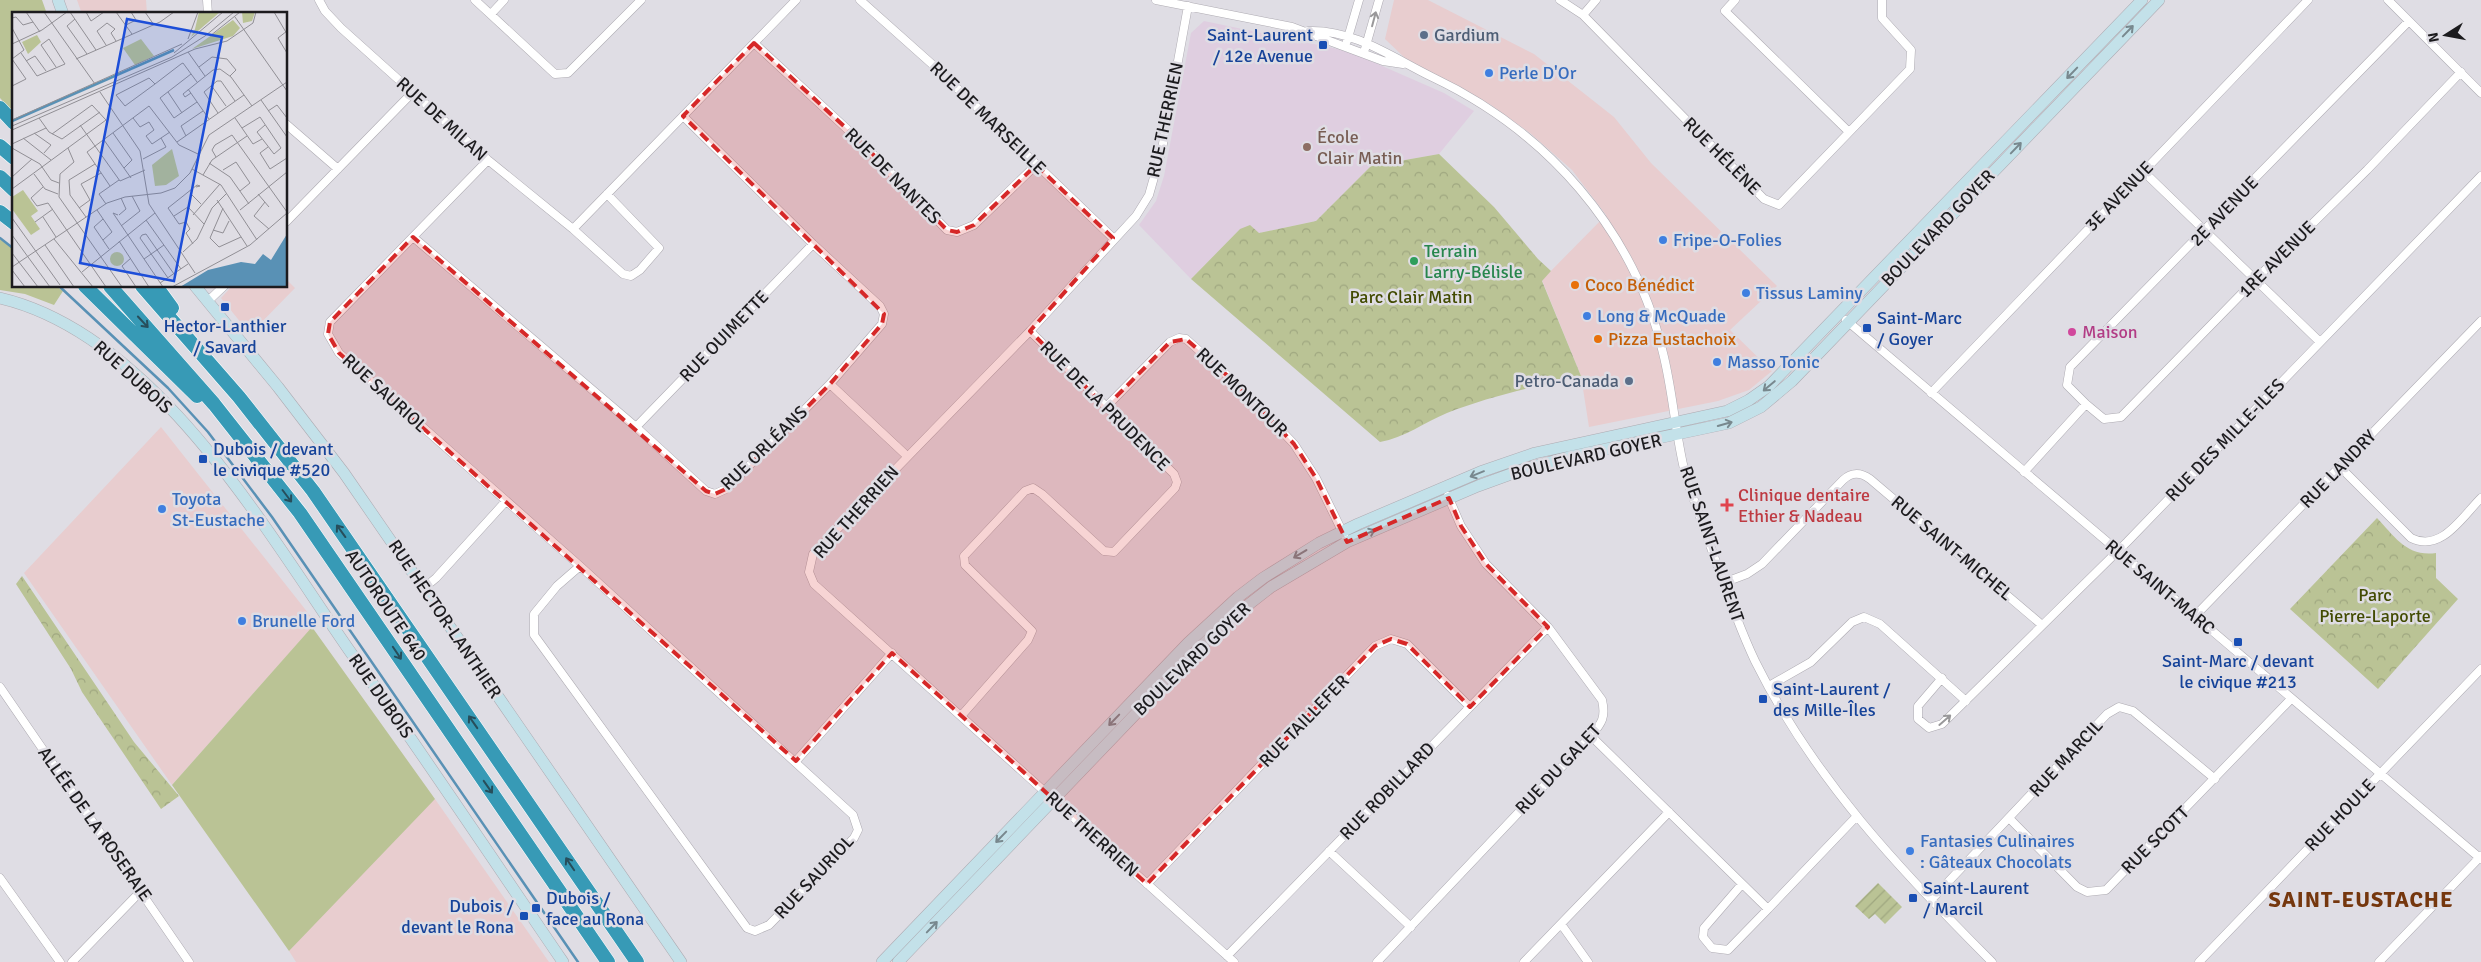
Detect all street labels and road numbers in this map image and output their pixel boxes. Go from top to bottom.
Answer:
street label: RUE DE MARSEILLE [925,57,1051,179]
street label: RUE THERRIEN [1142,60,1188,180]
street label: RUE DE MILAN [392,72,492,166]
street label: RUE HÉLÈNE [1679,113,1765,199]
street label: RUE DE NANTES [840,123,946,229]
street label: 3E AVENUE [2080,156,2158,236]
street label: BOULEVARD GOYER [1877,165,2000,291]
street label: 2E AVENUE [2185,171,2263,251]
street label: 1RE AVENUE [2234,216,2320,302]
street label: RUE OUIMETTE [675,286,773,386]
street label: RUE DUBOIS [89,336,177,418]
street label: RUE DE LA PRUDENCE [1035,336,1175,476]
street label: RUE MONTOUR [1192,343,1292,441]
street label: RUE SAURIOL [338,349,432,437]
street label: RUE DES MILLE-ILES [2161,374,2289,506]
street label: RUE ORLÉANS [716,401,812,495]
street label: RUE LANDRY [2295,425,2381,513]
street label: BOULEVARD GOYER [1508,429,1664,485]
street label: RUE THERRIEN [809,461,903,563]
street label: RUE SAINT-LAURENT [1675,463,1749,625]
street label: RUE SAINT-MICHEL [1887,491,2017,605]
street label: RUE SAINT-MARC [2101,535,2219,639]
street label: RUE HECTOR-LANTHIER [384,536,506,703]
street label: AUTOROUTE 640 [341,545,431,665]
street label: BOULEVARD GOYER [1129,597,1255,720]
street label: RUE DUBOIS [344,649,418,743]
street label: RUE TAILLEFER [1254,670,1354,772]
street label: RUE MARCIL [2024,715,2108,801]
street label: RUE DU GALET [1511,719,1605,819]
street label: RUE ROBILLARD [1335,738,1439,844]
street label: ALLÉE DE LA ROSERAIE [33,742,157,906]
street label: RUE HOULE [2300,774,2380,856]
street label: RUE THERRIEN [1041,787,1143,881]
street label: RUE SCOTT [2116,801,2194,879]
street label: RUE SAURIOL [770,831,858,923]

